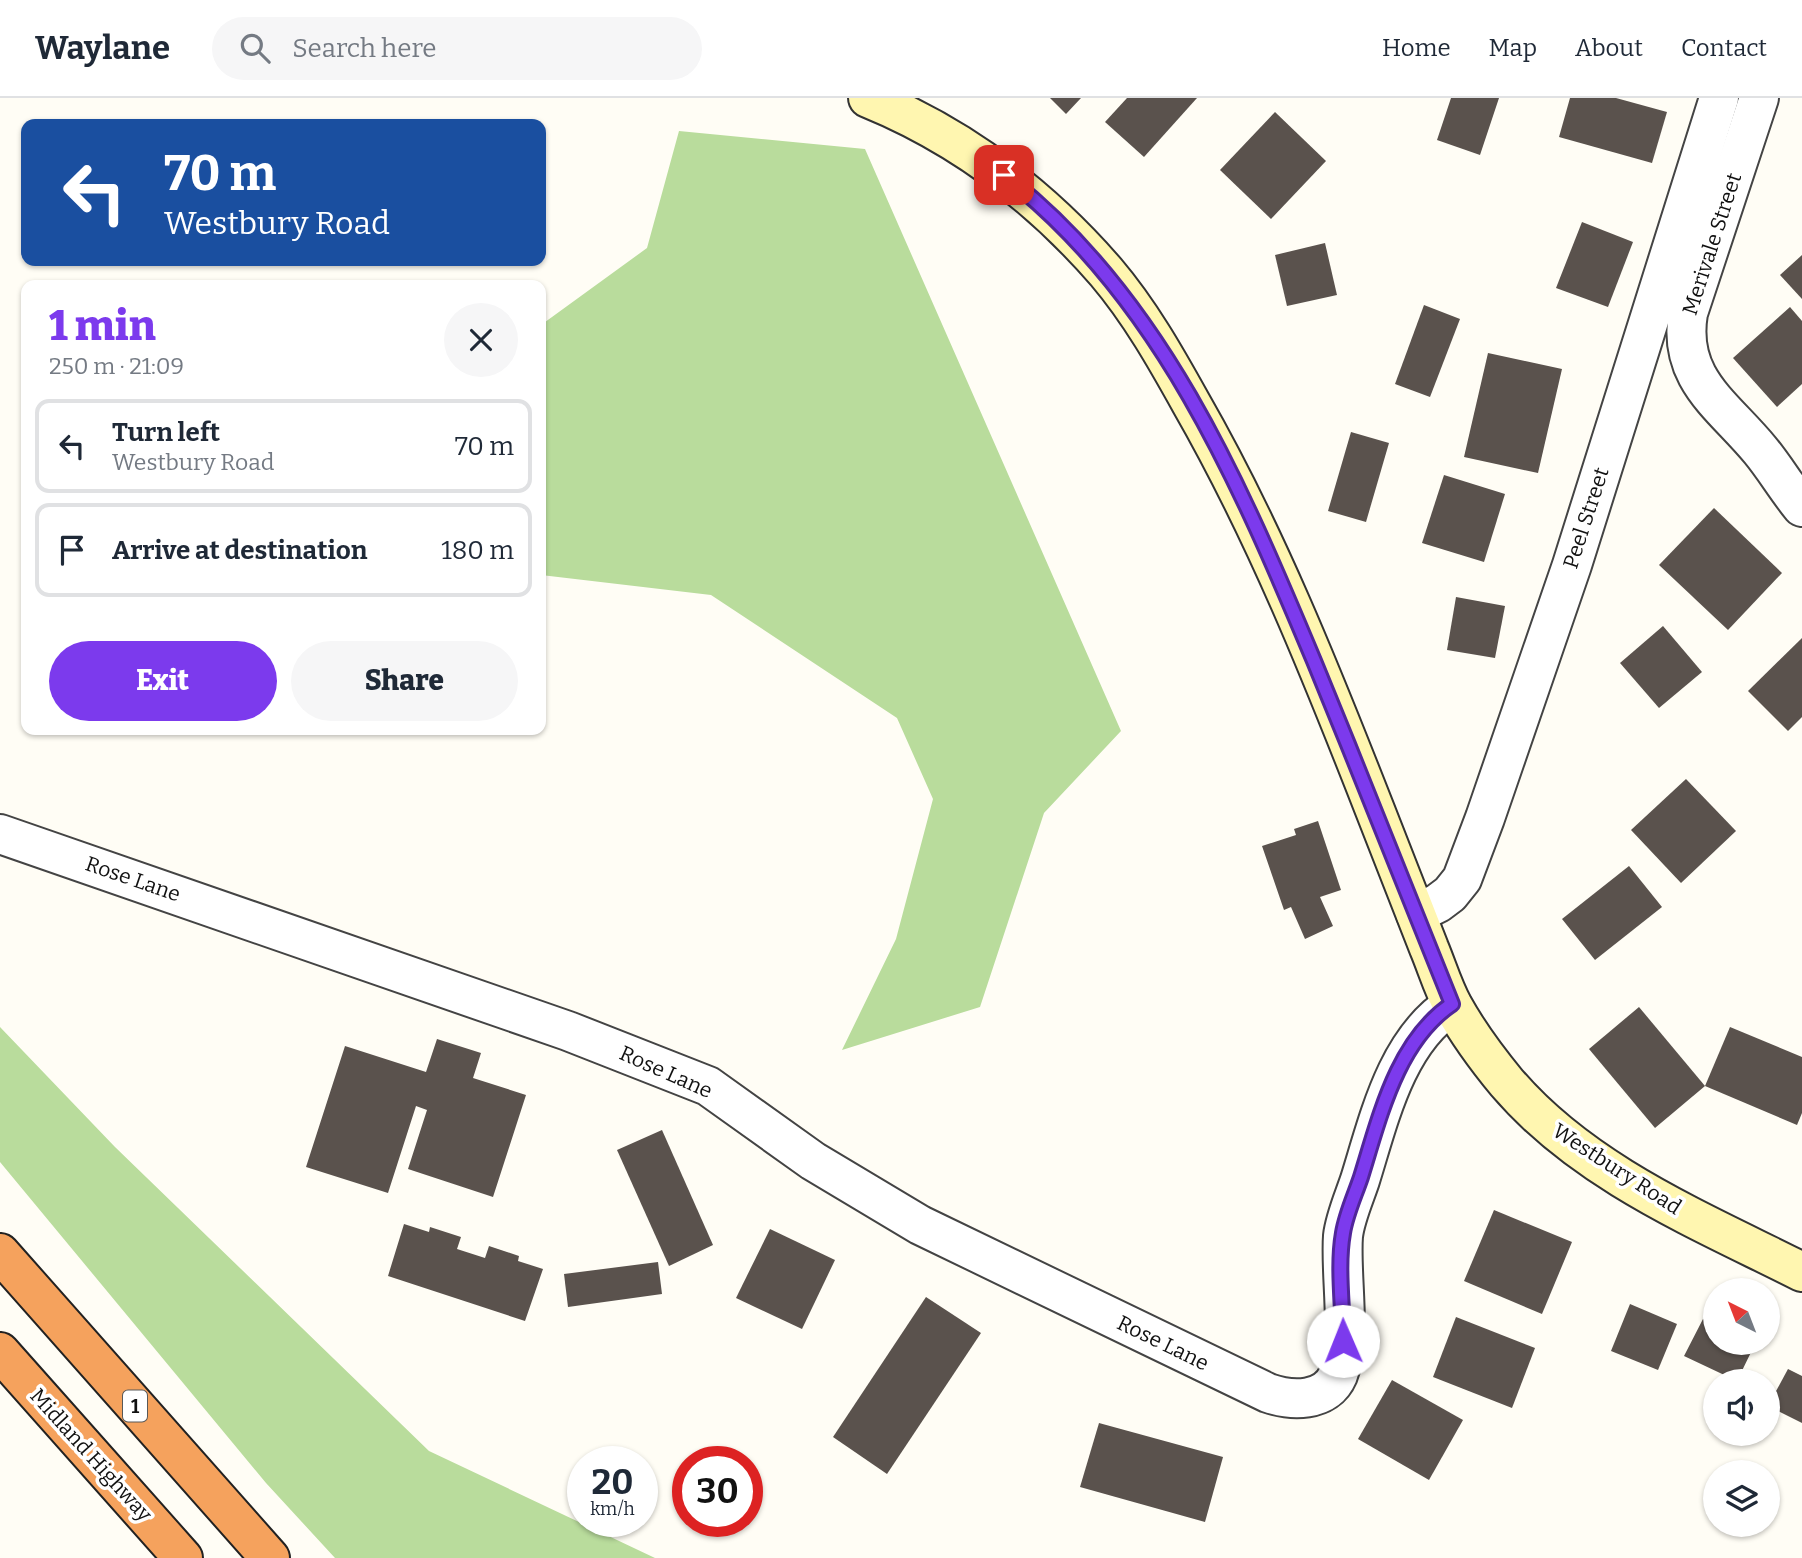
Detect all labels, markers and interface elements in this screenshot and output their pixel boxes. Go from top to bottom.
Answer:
search box [212,17,702,80]
text: Waylane [35,28,170,68]
icon: search [236,29,274,67]
text: Search here [292,33,437,64]
text: Home [1382,34,1451,62]
text: Map [1489,34,1537,62]
text: About [1575,34,1643,62]
text: Contact [1681,34,1767,62]
text: 70 m [164,144,276,203]
pin [974,145,1034,205]
icon: left [49,147,140,238]
icon: arrive [985,156,1023,194]
street label: Merivale Street [1677,169,1747,318]
text: Westbury Road [164,204,390,242]
text: 1 min [49,301,156,351]
button: close [444,303,518,377]
text: 250 m · 21:09 [49,352,184,380]
text: Turn left [112,417,220,448]
icon: left [53,427,91,465]
text: 70 m [455,431,514,462]
text: Westbury Road [112,448,274,476]
street label: Peel Street [1557,464,1615,572]
icon: arrive [53,531,91,569]
text: Arrive at destination [112,535,367,566]
text: 180 m [441,535,514,566]
button: Exit [49,641,277,721]
button: Share [291,641,518,721]
street label: Rose Lane [82,851,184,907]
street label: Rose Lane [616,1040,716,1104]
street label: Westbury Road [1548,1118,1686,1220]
north arrow [1703,1278,1780,1354]
map controls [1703,1278,1780,1537]
position arrow [1306,1304,1380,1378]
street label: Rose Lane [1113,1310,1213,1376]
button: sound [1703,1369,1780,1446]
street label: Midland Highway [24,1383,158,1527]
road number: 1 [123,1390,147,1422]
speed limit sign: 30 [672,1446,763,1537]
button: layers [1703,1460,1780,1537]
text: 20 [592,1461,633,1503]
text: km/h [590,1498,635,1520]

